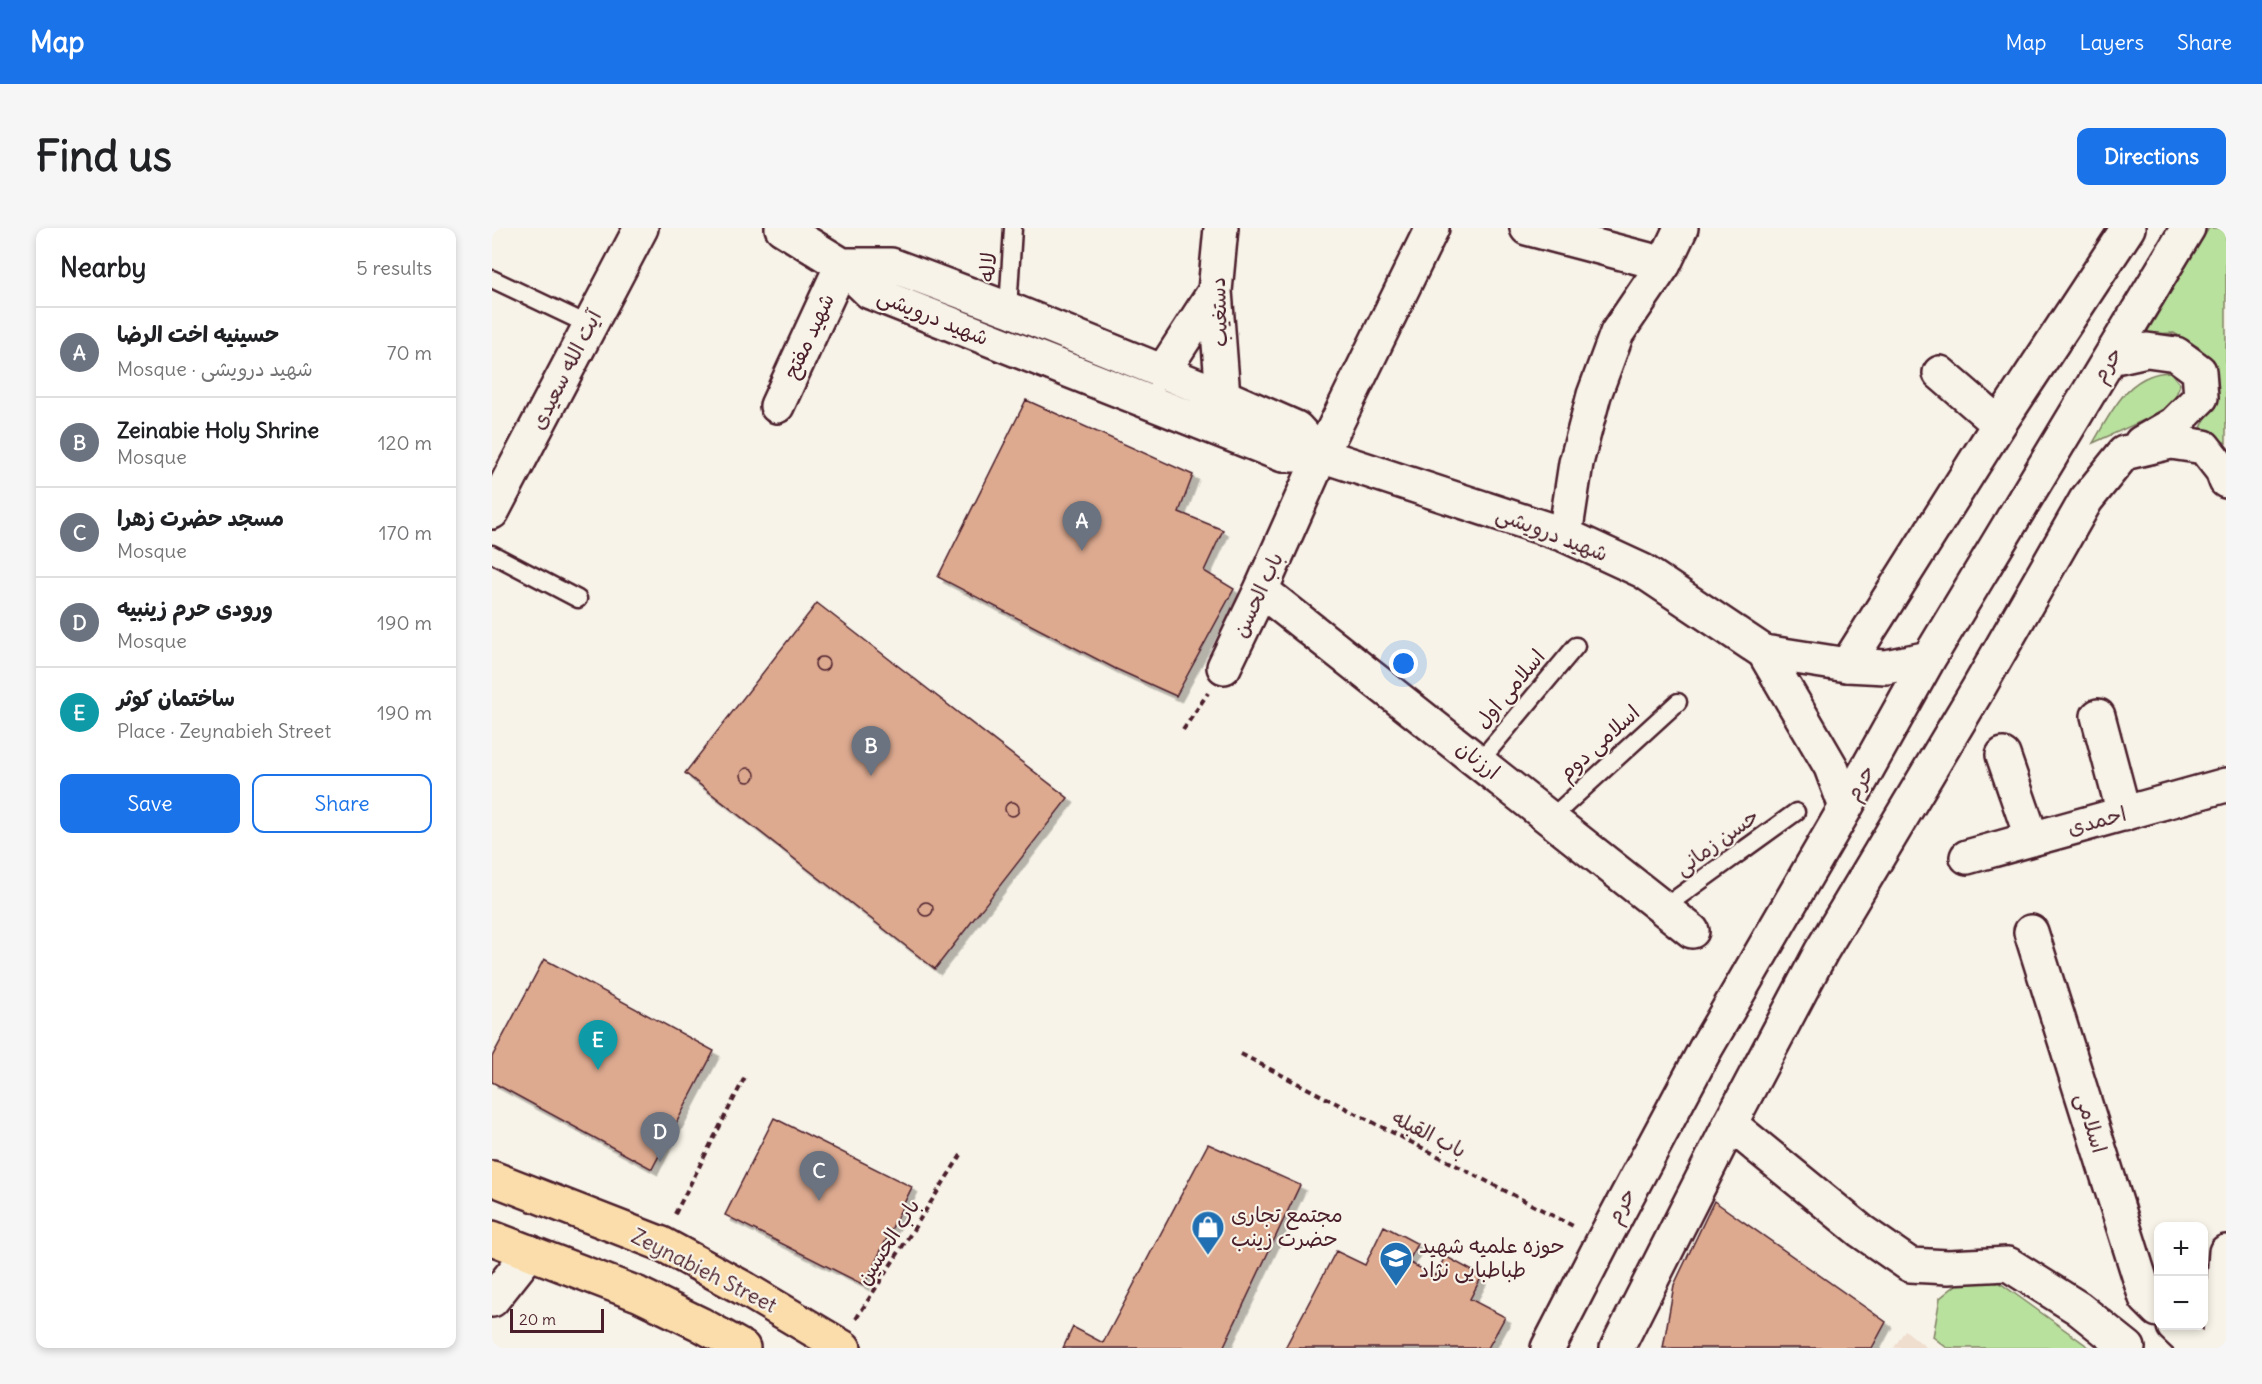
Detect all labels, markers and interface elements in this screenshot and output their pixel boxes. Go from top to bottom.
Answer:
text: Map [30,24,84,60]
text: Map [2006,29,2046,56]
text: Layers [2079,29,2144,56]
text: Share [2177,29,2232,56]
button: Directions [2077,128,2226,185]
text: Find us [36,130,172,182]
text: Nearby [60,251,146,284]
street label: لاله [973,251,1002,283]
text: 5 results [356,255,432,280]
street label: دستغیب [1204,277,1233,347]
street label: شهید درویشی [873,282,993,352]
street label: شهید مفتح [777,289,841,383]
street label: آیت الله سعیدی [524,305,608,434]
text: حسینیه اخت الرضا [117,320,279,348]
text: A [73,340,86,365]
text: 70 m [387,340,432,365]
street label: حرم [2085,342,2130,389]
text: Mosque · شهید درویشی [117,356,313,381]
text: Zeinabie Holy Shrine [117,416,319,444]
text: B [73,430,86,455]
text: 120 m [378,430,432,455]
text: Mosque [117,444,187,469]
street label: شهید درویشی [1492,500,1612,568]
pin: A [1062,502,1102,551]
text: مسجد حضرت زهرا [117,504,284,532]
text: C [73,520,86,545]
text: 170 m [379,520,432,545]
text: Mosque [117,538,187,563]
street label: باب الحسن [1226,548,1289,642]
text: ورودی حرم زینبیه [117,594,273,622]
text: D [72,610,87,635]
text: 190 m [377,610,432,635]
text: Mosque [117,628,187,653]
street label: اسلامی اول [1469,644,1551,734]
your location [1389,649,1418,678]
text: ساختمان کوثر [117,684,235,712]
street label: اسلامی دوم [1552,699,1647,788]
text: E [74,700,85,725]
text: 190 m [377,700,432,725]
text: Place · Zeynabieh Street [117,718,331,743]
pin: B [852,726,890,776]
street label: ارزنان [1451,734,1506,785]
street label: حرم [1839,760,1883,807]
button: Save [60,774,240,833]
button: Share [252,774,432,833]
street label: احمدی [2064,800,2129,841]
street label: حسن زمانی [1669,802,1765,882]
pin: E [578,1020,618,1070]
street label: اسلامی [2069,1090,2113,1156]
street label: باب القبله [1388,1103,1471,1164]
pin: D [640,1112,680,1162]
pin: C [800,1152,838,1201]
street label: حرم [1600,1183,1644,1230]
street label: باب الحسین [850,1193,925,1290]
place label: مجتمع تجاری حضرت زینب [1231,1201,1343,1252]
shop icon: مجتمع تجاری حضرت زینب [1190,1209,1226,1256]
street label: Zeynabieh Street [627,1222,781,1319]
map controls [2154,1222,2208,1330]
button: + [2154,1222,2208,1276]
place label: حوزه علمیه شهید طباطبایی نژاد [1419,1232,1565,1284]
school or university icon: حوزه علمیه شهید طباطبایی نژاد [1378,1240,1414,1287]
button: − [2154,1276,2208,1330]
scale bar [510,1306,604,1334]
text: 20 m [519,1309,556,1329]

